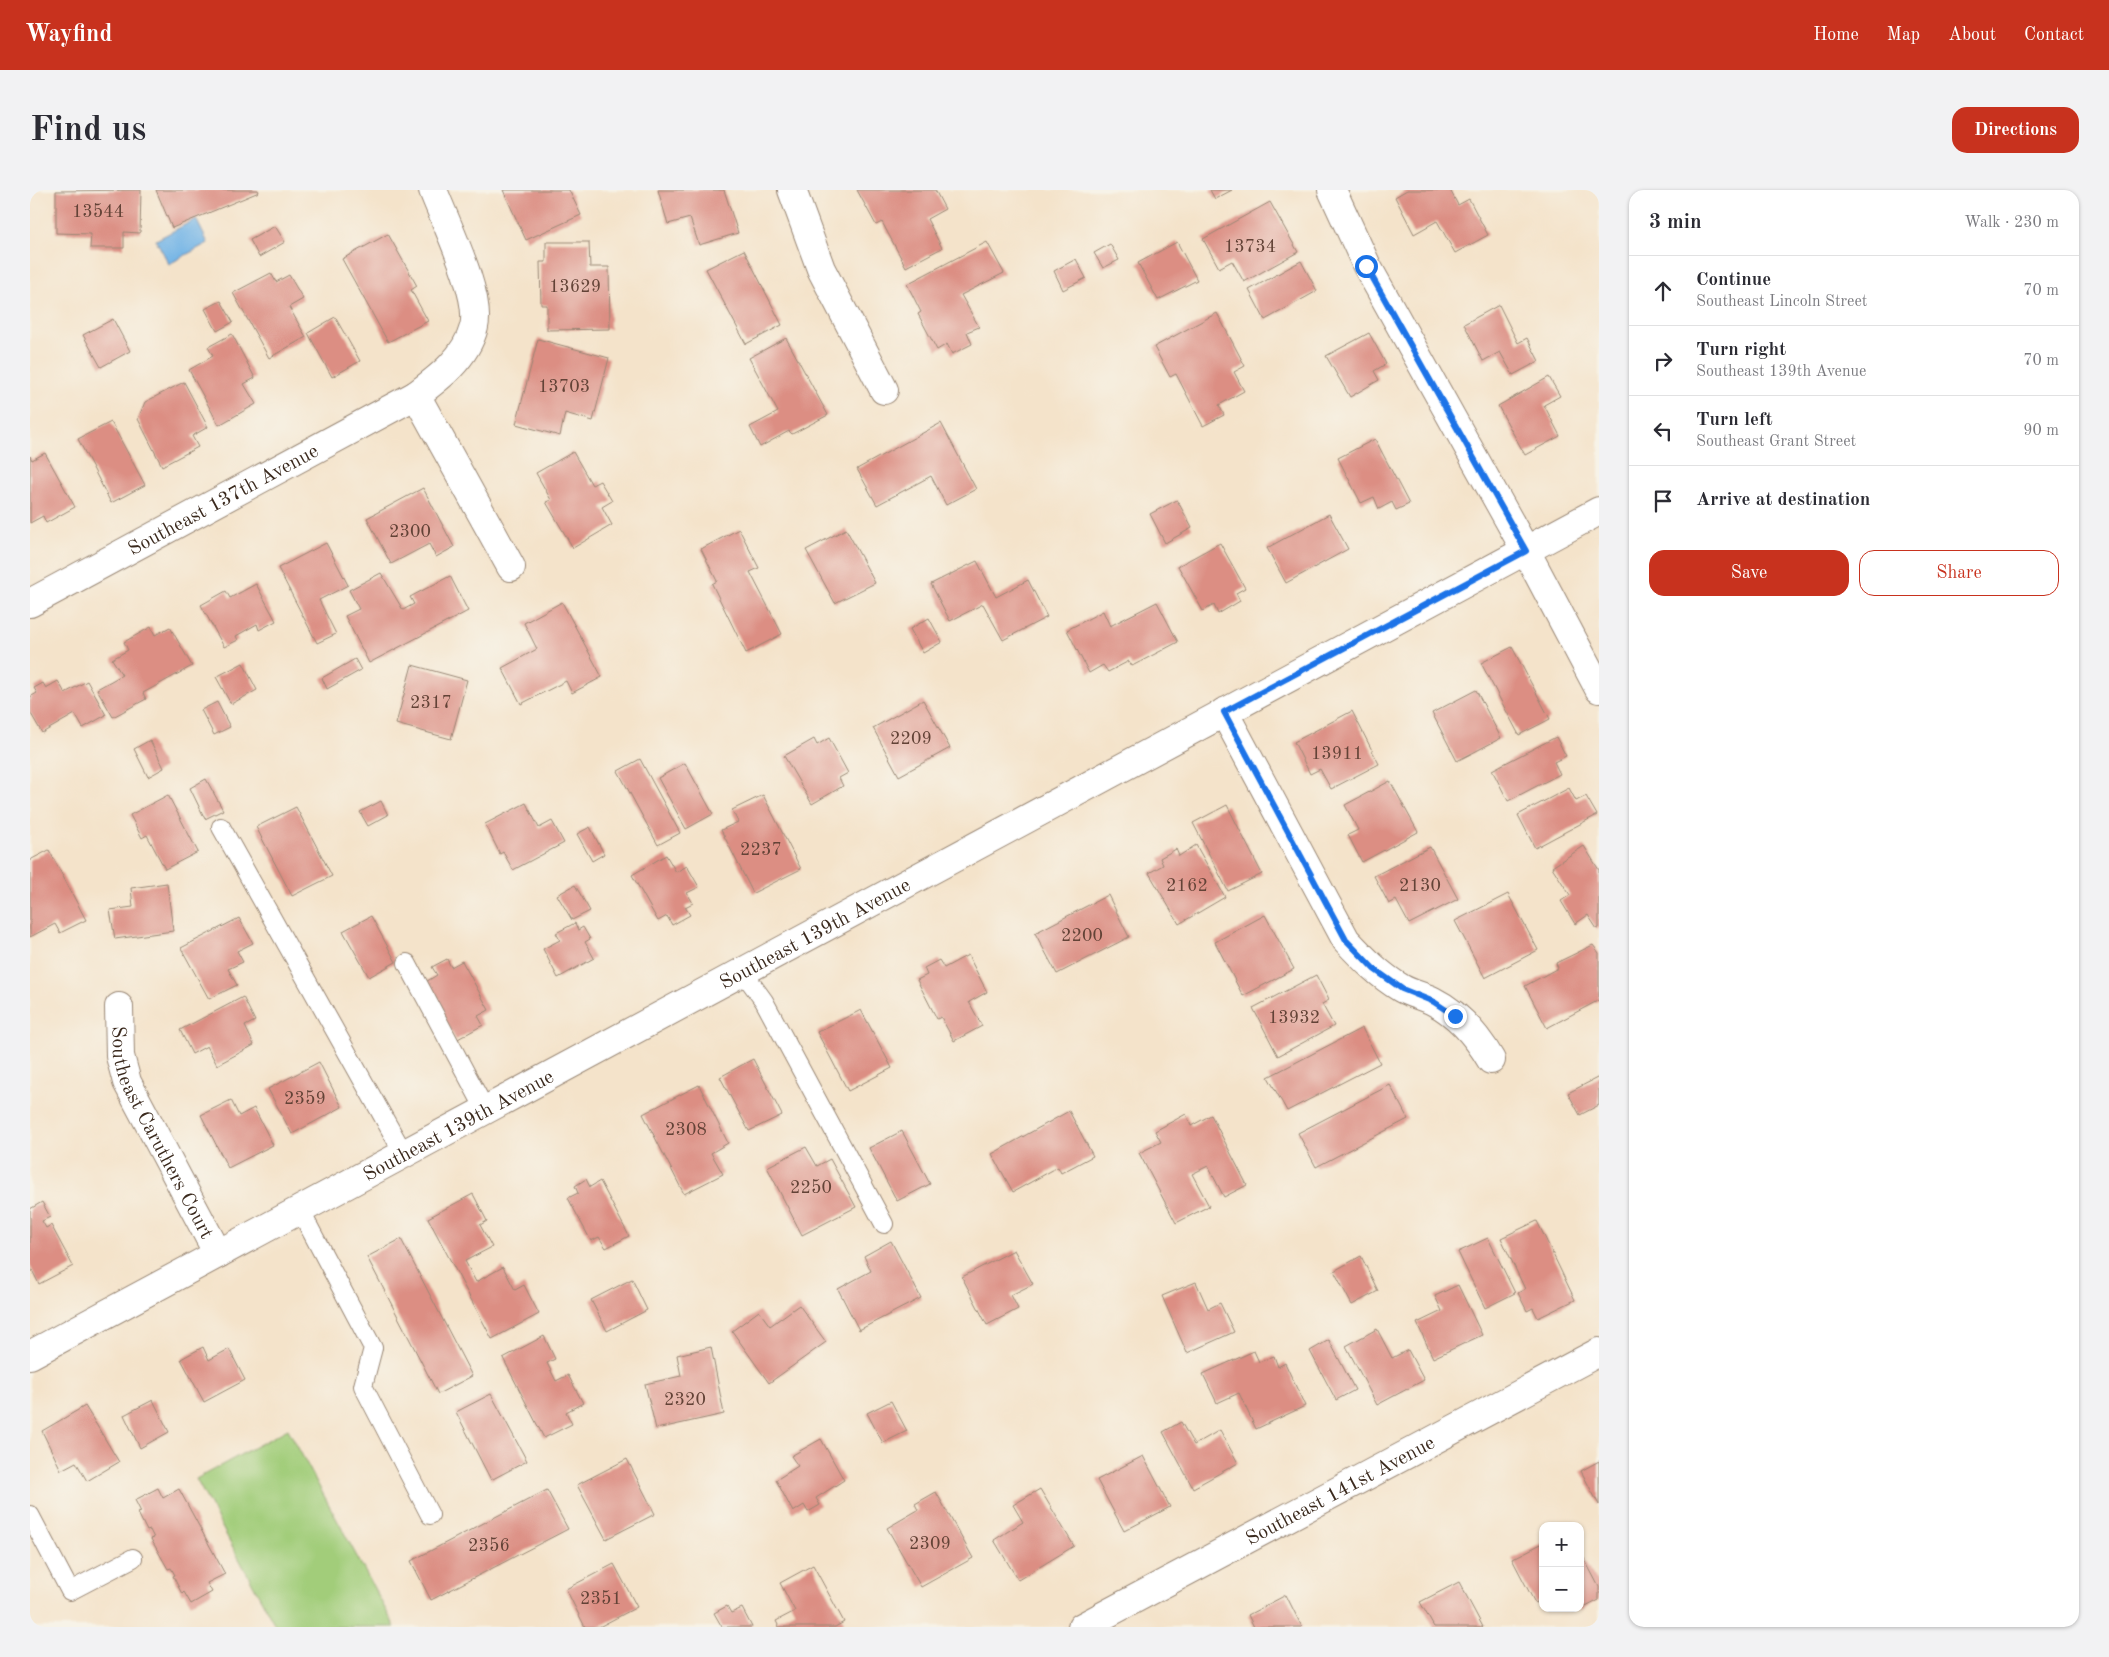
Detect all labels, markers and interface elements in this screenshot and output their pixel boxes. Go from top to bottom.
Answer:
text: Wayfind [25,23,112,47]
text: Home [1813,26,1859,44]
text: Map [1887,26,1920,44]
text: About [1948,26,1996,44]
text: Contact [2024,26,2084,44]
button: Directions [1952,107,2079,153]
text: Find us [30,113,146,148]
house number: 13544 [72,203,124,221]
text: 3 min [1649,212,1702,233]
text: Walk · 230 m [1964,215,2059,231]
house number: 13734 [1224,238,1276,256]
route start [1355,255,1378,278]
text: Continue [1696,271,1771,290]
icon: ahead [1649,277,1677,305]
house number: 13629 [549,278,601,296]
text: 70 m [2023,283,2059,299]
text: Southeast Lincoln Street [1696,294,1867,310]
text: Turn right [1696,341,1786,360]
icon: right [1649,347,1677,375]
text: 70 m [2023,353,2059,369]
text: Southeast 139th Avenue [1696,364,1866,380]
house number: 13703 [538,378,590,396]
text: Turn left [1696,411,1773,430]
icon: left [1649,417,1677,445]
text: 90 m [2023,423,2059,439]
text: Southeast Grant Street [1696,434,1856,450]
street label: Southeast 137th Avenue [125,442,322,560]
icon: arrive [1649,487,1677,515]
text: Arrive at destination [1696,491,1870,510]
house number: 2300 [389,523,431,541]
button: Save [1649,550,1849,596]
button: Share [1859,550,2059,596]
house number: 2317 [410,694,452,712]
house number: 2209 [890,730,932,748]
house number: 13911 [1311,745,1363,763]
house number: 2237 [740,841,782,859]
street label: Southeast 139th Avenue [717,875,914,994]
house number: 2162 [1166,877,1208,895]
house number: 2130 [1399,877,1441,895]
house number: 2200 [1061,927,1103,945]
route end [1444,1005,1467,1028]
house number: 13932 [1268,1009,1320,1027]
street label: Southeast Caruthers Court [107,1026,216,1242]
street label: Southeast 139th Avenue [360,1067,558,1186]
house number: 2359 [284,1090,326,1108]
house number: 2308 [665,1121,707,1139]
house number: 2250 [790,1179,832,1197]
house number: 2320 [664,1391,706,1409]
street label: Southeast 141st Avenue [1243,1433,1439,1550]
map controls [1539,1522,1584,1612]
button: + [1539,1522,1584,1567]
house number: 2309 [909,1535,951,1553]
house number: 2356 [468,1537,510,1555]
button: − [1539,1567,1584,1612]
house number: 2351 [580,1590,622,1608]

